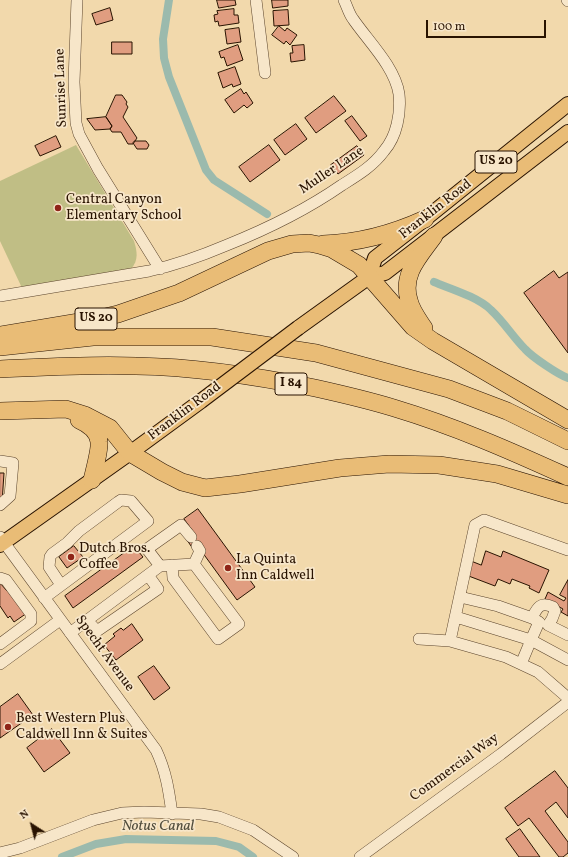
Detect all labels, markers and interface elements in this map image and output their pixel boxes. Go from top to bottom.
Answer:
scale bar [428,12,548,38]
text: 100 m [433,19,465,35]
street label: Sunrise Lane [52,48,72,128]
street label: Muller Lane [297,143,367,199]
road number: US 20 [475,151,517,173]
street label: Franklin Road [396,176,476,244]
place label: Central Canyon Elementary School [66,192,182,224]
marker: Central Canyon Elementary School [53,203,63,213]
road number: US 20 [75,308,117,330]
road number: I 84 [275,373,307,395]
street label: Franklin Road [145,379,225,445]
place label: Dutch Bros. Coffee [79,541,150,574]
marker: Dutch Bros. Coffee [66,552,76,562]
place label: La Quinta Inn Caldwell [236,552,314,584]
marker: La Quinta Inn Caldwell [223,563,233,573]
street label: Specht Avenue [71,613,137,695]
place label: Best Western Plus Caldwell Inn & Suites [16,711,148,744]
marker: Best Western Plus Caldwell Inn & Suites [3,722,13,732]
street label: Commercial Way [407,730,503,806]
north arrow [12,805,52,845]
text: N [17,806,32,823]
water label: Notus Canal [122,818,194,836]

